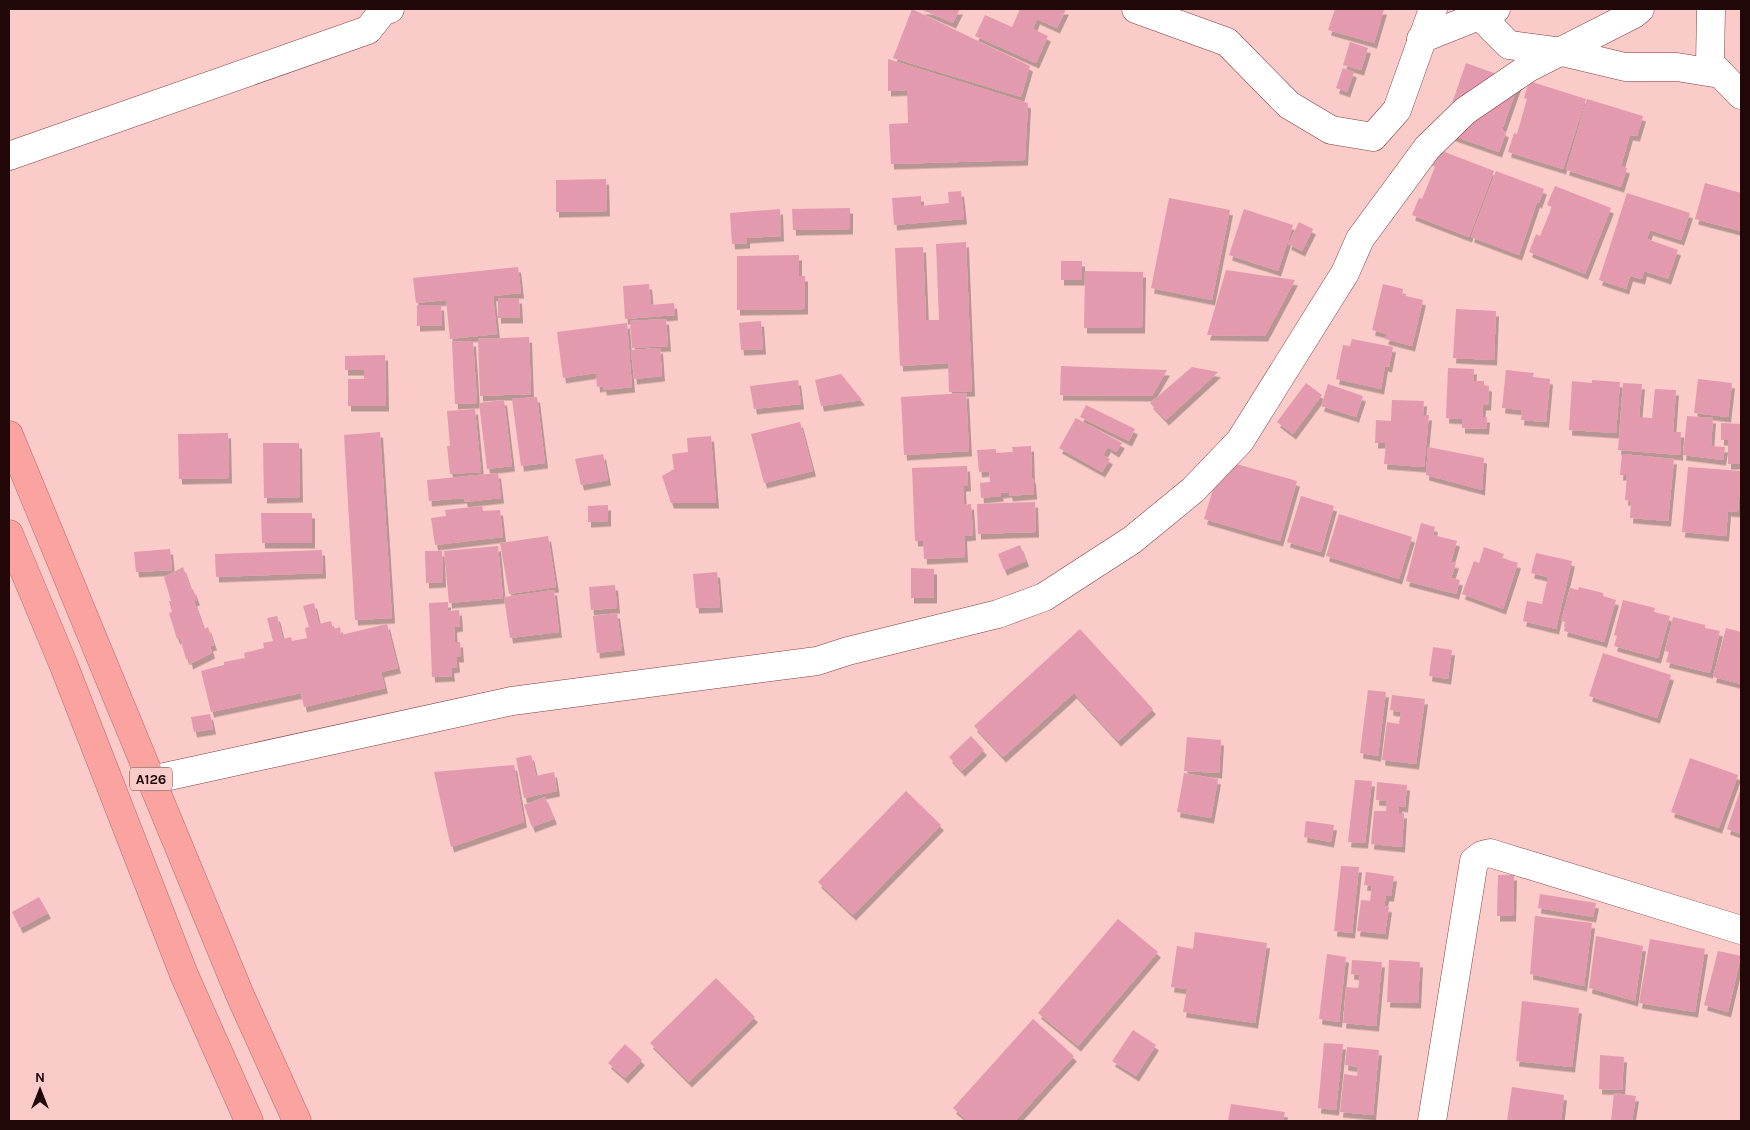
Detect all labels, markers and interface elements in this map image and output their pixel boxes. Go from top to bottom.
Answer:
road number: A126 [130,768,172,791]
north arrow [15,1065,65,1115]
text: N [35,1069,45,1086]

